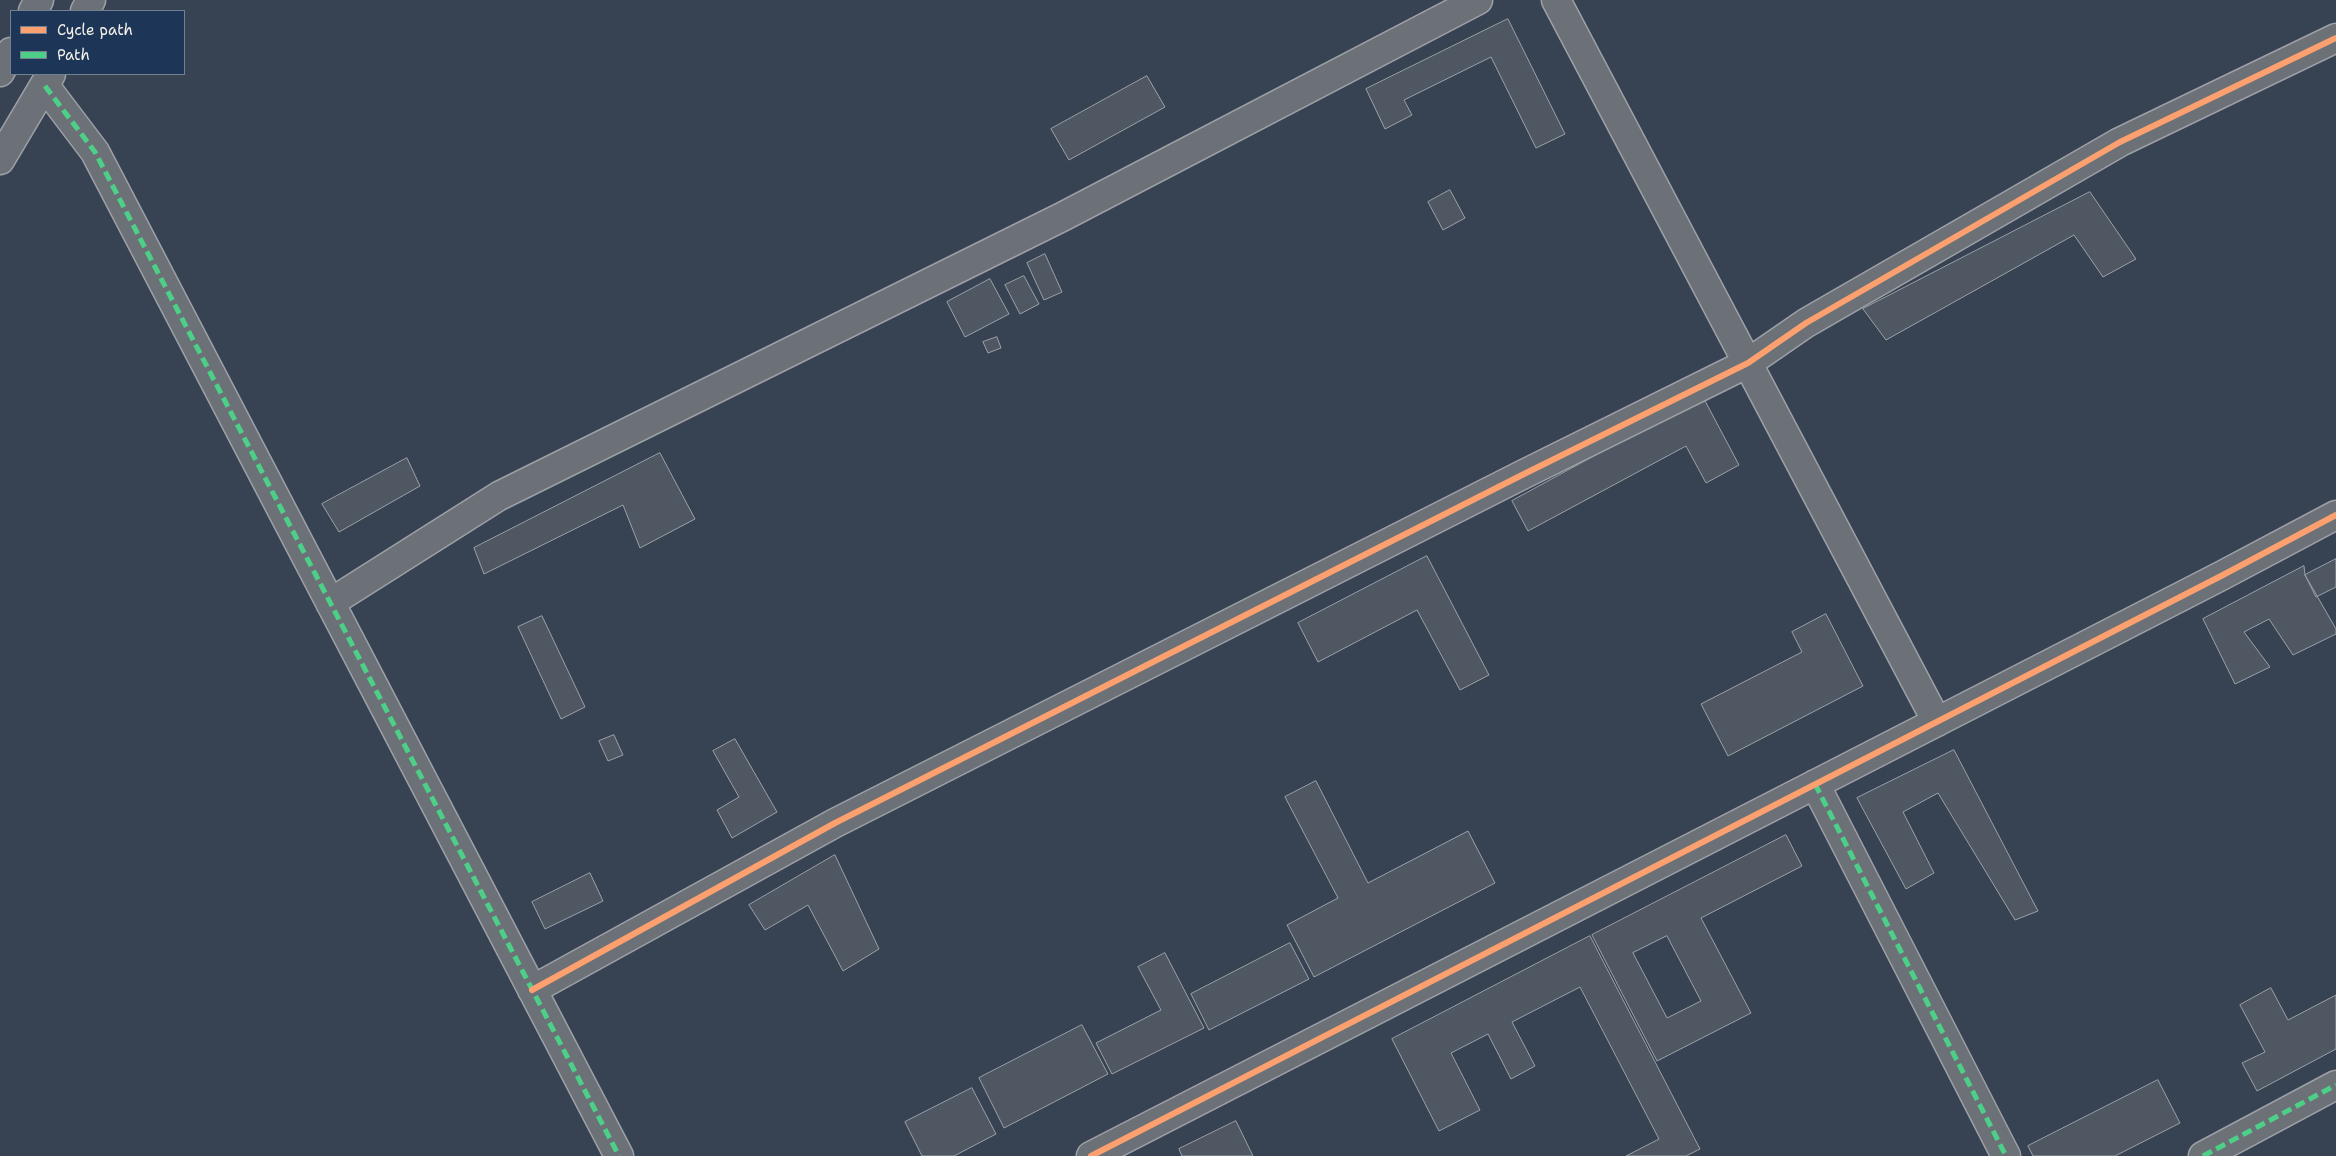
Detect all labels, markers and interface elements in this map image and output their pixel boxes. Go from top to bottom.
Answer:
legend [10,10,185,75]
text: Cycle path [57,20,133,40]
text: Path [57,45,90,65]

